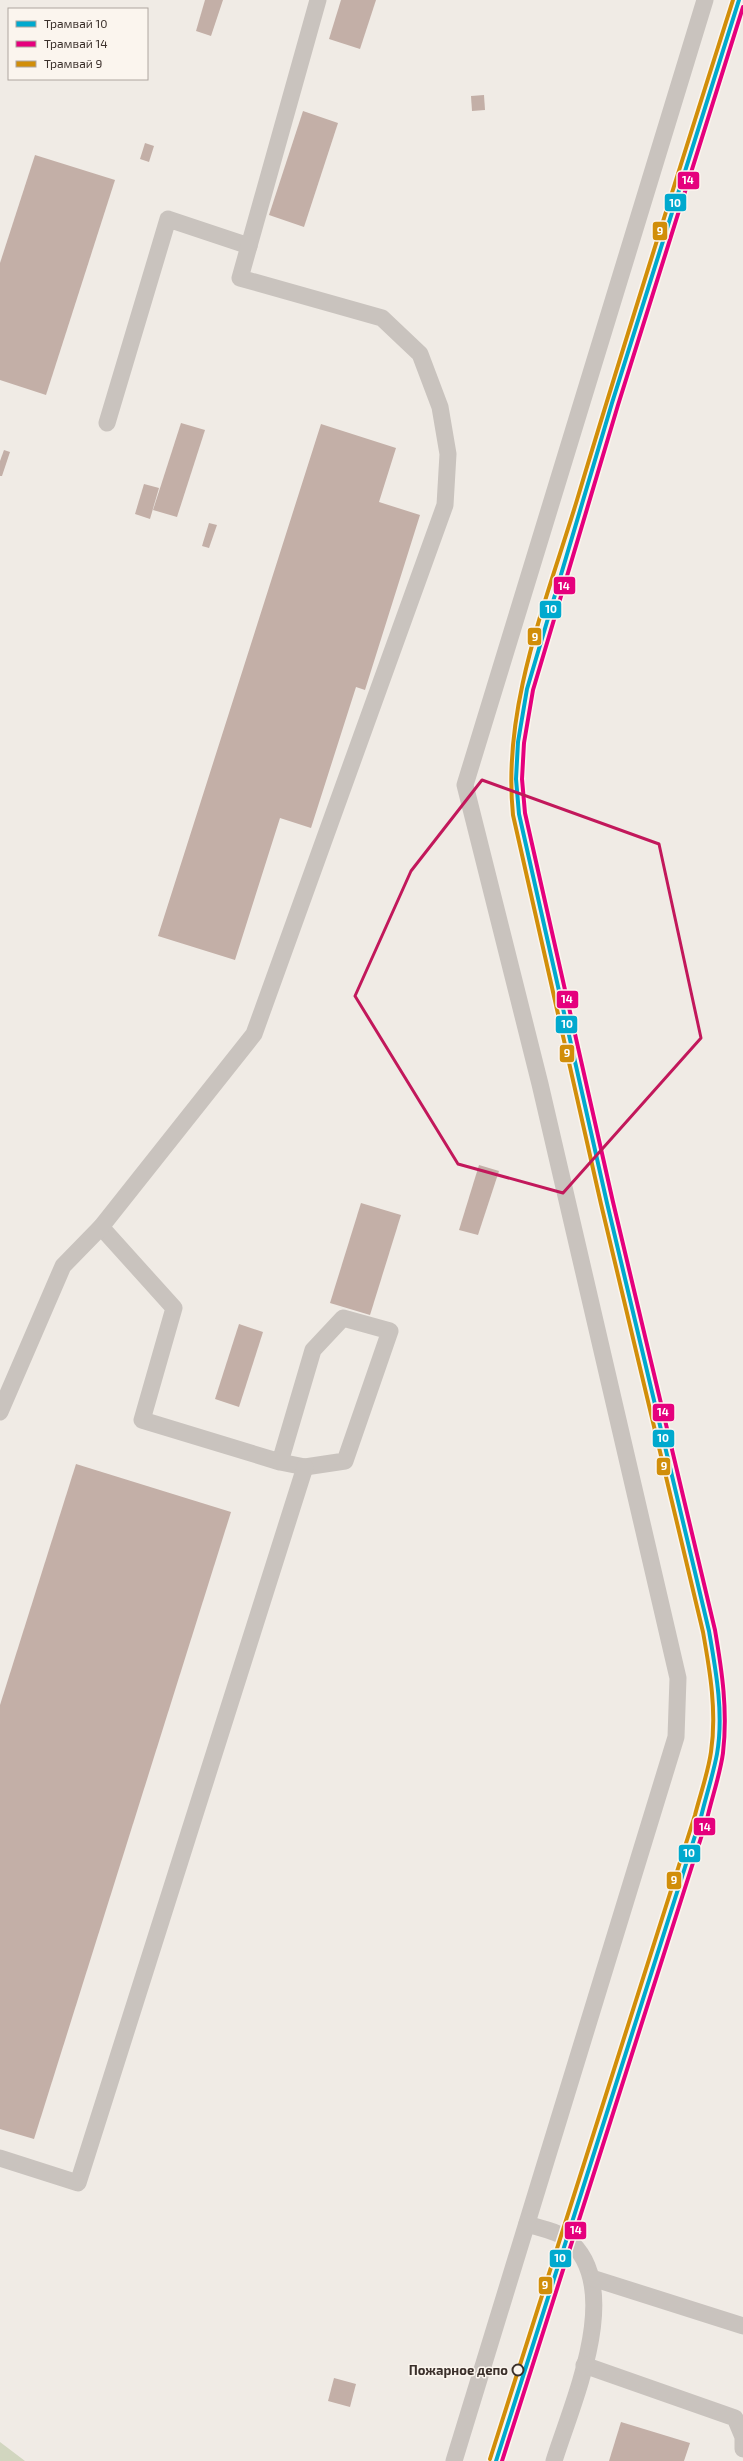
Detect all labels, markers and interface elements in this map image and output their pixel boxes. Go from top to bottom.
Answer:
legend [8,8,148,80]
text: Трамвай 10 [44,16,108,30]
text: Трамвай 14 [44,36,108,50]
text: Трамвай 9 [44,56,103,70]
line badge: 14 [677,171,700,190]
text: 14 [682,173,694,186]
line badge: 10 [664,193,687,212]
text: 10 [669,196,681,209]
line badge: 9 [652,221,668,241]
text: 9 [657,224,663,237]
line badge: 14 [553,576,576,595]
text: 14 [558,579,570,592]
line badge: 10 [539,600,562,619]
text: 10 [545,602,557,615]
line badge: 9 [527,627,542,646]
text: 9 [532,630,538,643]
line badge: 14 [556,990,579,1009]
text: 14 [561,992,573,1005]
line badge: 10 [555,1015,578,1034]
text: 10 [561,1017,573,1030]
line badge: 9 [559,1044,575,1063]
text: 9 [564,1046,570,1059]
line badge: 14 [652,1403,675,1422]
text: 14 [657,1405,669,1418]
line badge: 10 [652,1429,675,1448]
text: 10 [657,1431,669,1444]
line badge: 9 [656,1457,671,1476]
text: 9 [661,1459,667,1472]
line badge: 14 [693,1817,716,1836]
text: 14 [699,1820,711,1833]
line badge: 10 [678,1844,701,1863]
text: 10 [683,1846,695,1859]
line badge: 9 [666,1871,682,1890]
text: 9 [671,1873,677,1886]
line badge: 14 [564,2221,587,2240]
text: 14 [570,2223,582,2236]
line badge: 10 [549,2249,572,2268]
text: 10 [554,2251,566,2264]
line badge: 9 [538,2276,553,2295]
text: 9 [542,2278,548,2291]
place label: Пожарное депо [409,2362,508,2378]
marker: Пожарное депо [511,2363,525,2377]

